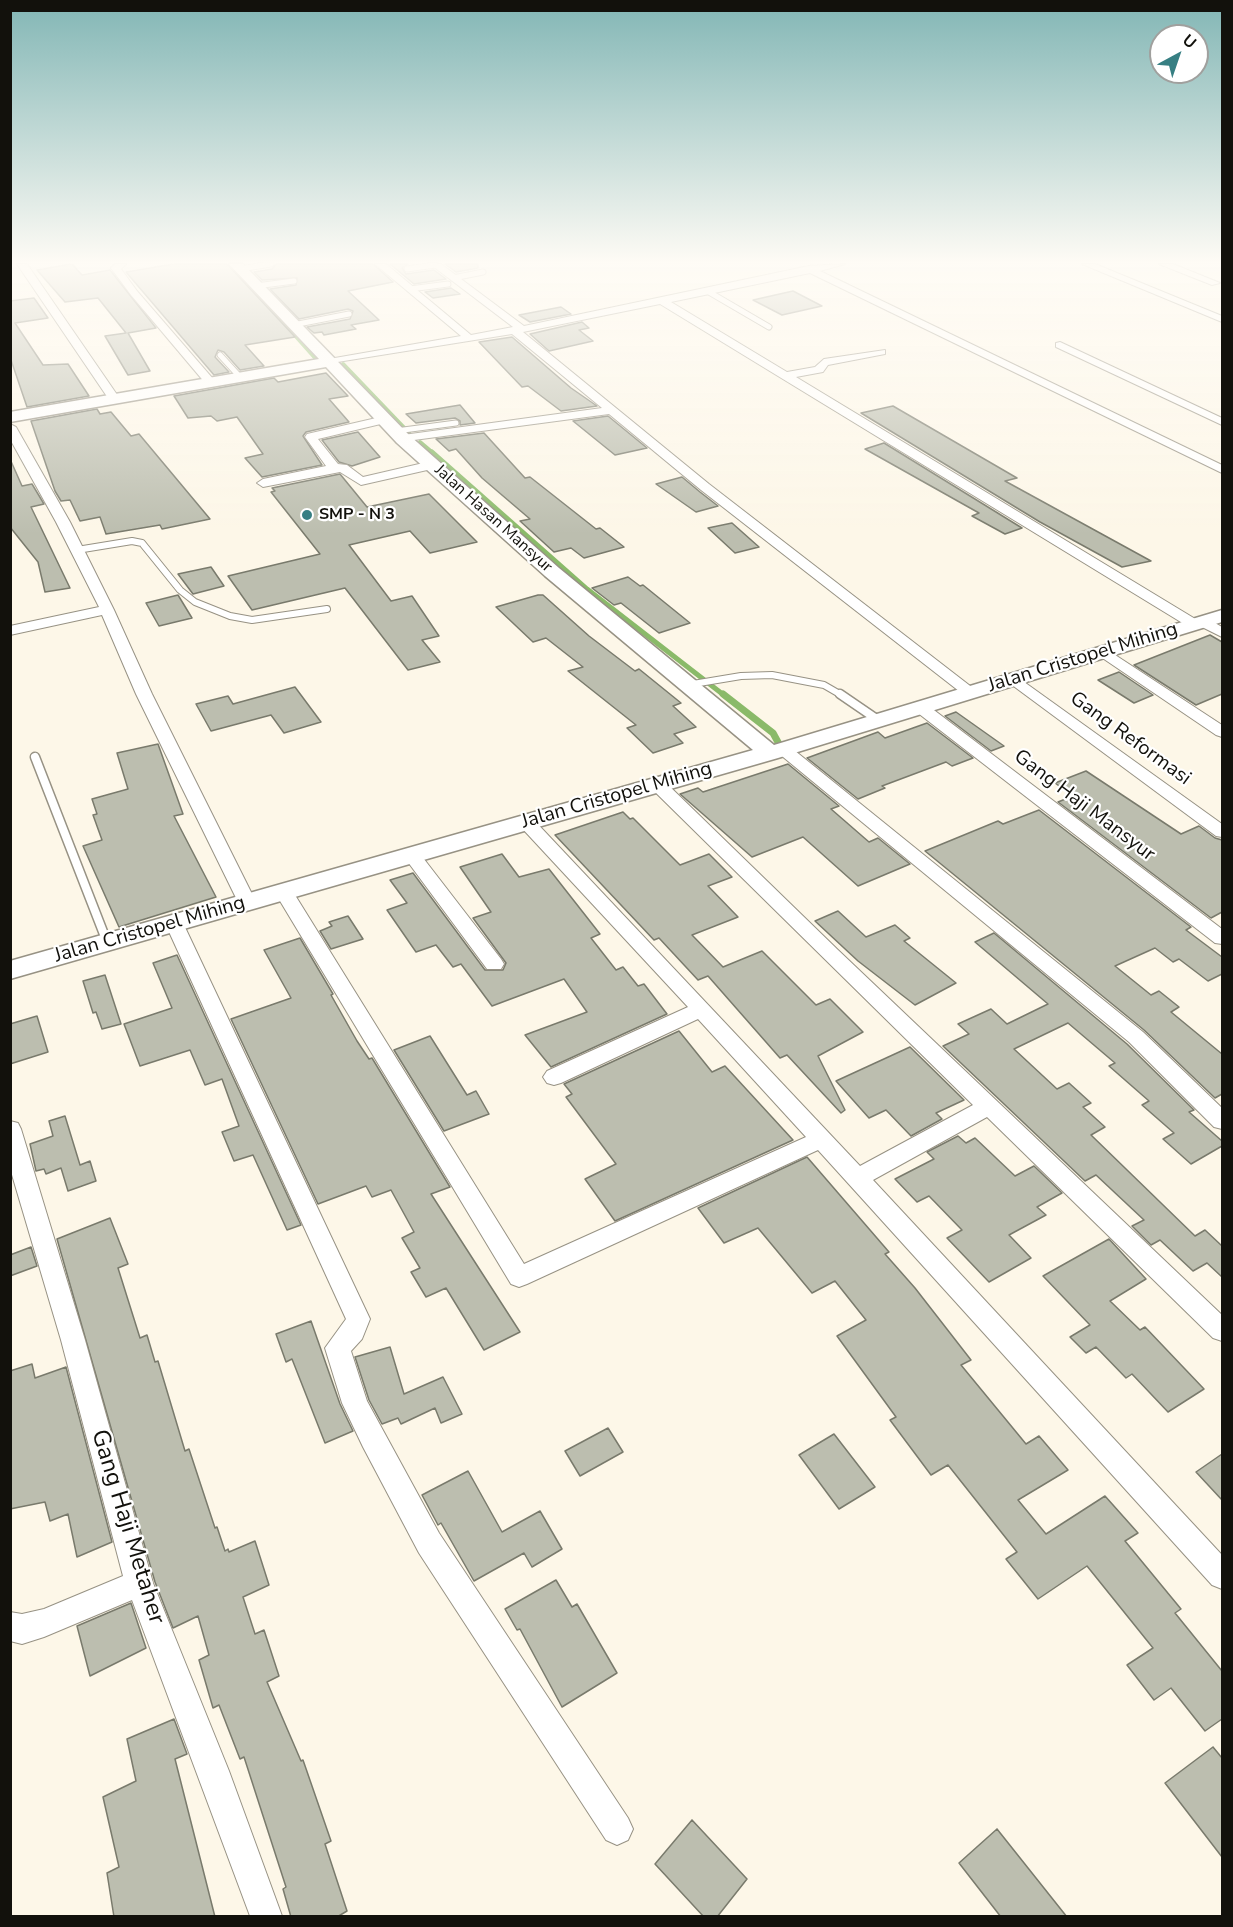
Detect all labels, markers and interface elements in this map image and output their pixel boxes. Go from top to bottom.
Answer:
north arrow [1149,24,1209,84]
text: U [1178,30,1201,54]
street label: Jalan Hasan Mansyur [430,461,556,577]
place label: SMP - N 3 [319,505,395,525]
marker: SMP - N 3 [300,508,314,522]
street label: Jalan Cristopel Mihing [985,618,1181,698]
street label: Gang Reformasi [1065,687,1195,791]
street label: Gang Haji Mansyur [1009,745,1159,867]
street label: Jalan Cristopel Mihing [519,757,715,835]
street label: Jalan Cristopel Mihing [52,891,248,969]
street label: Gang Haji Metaher [84,1426,170,1628]

